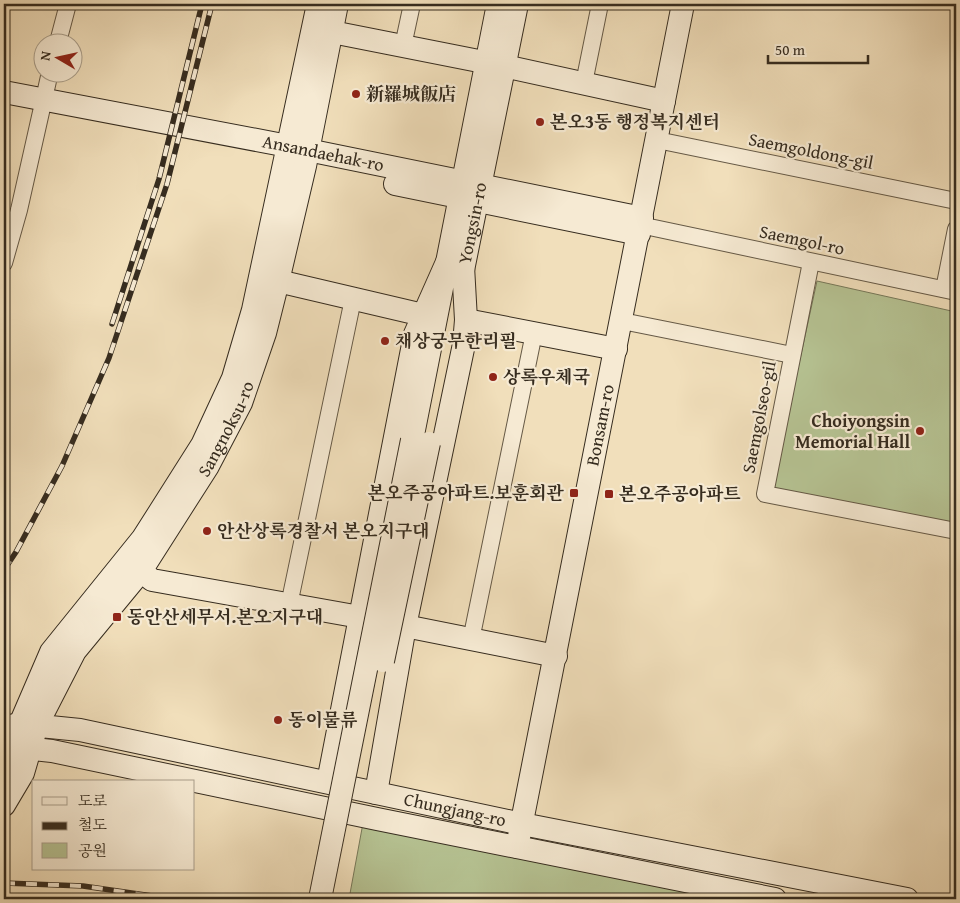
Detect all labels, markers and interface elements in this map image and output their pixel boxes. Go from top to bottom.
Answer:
north arrow [32,32,82,82]
scale bar [768,32,868,64]
text: 50 m [775,39,806,60]
text: N [35,49,56,62]
place label: 新羅城飯店 [366,80,456,107]
marker: 新羅城飯店 [350,88,362,100]
place label: 본오3동 행정복지센터 [550,108,720,135]
marker: 본오3동 행정복지센터 [534,116,546,128]
street label: Saemgoldong-gil [746,125,876,176]
street label: Ansandaehak-ro [260,127,387,178]
street label: Yongsin-ro [451,180,494,266]
street label: Saemgol-ro [757,217,847,262]
place label: 채상궁무한리필 [395,327,517,354]
marker: 채상궁무한리필 [379,335,391,347]
street label: Saemgolseo-gil [734,359,783,475]
place label: 상록우체국 [503,363,591,390]
marker: 상록우체국 [487,371,499,383]
street label: Sangnoksu-ro [190,377,261,482]
street label: Bonsam-ro [578,382,621,468]
place label: Choiyongsin Memorial Hall [795,407,910,455]
marker: Choiyongsin Memorial Hall [914,425,926,437]
place label: 본오주공아파트.보훈회관 [368,479,565,506]
place label: 본오주공아파트 [619,480,741,507]
marker: 본오주공아파트.보훈회관 [568,487,580,499]
marker: 본오주공아파트 [603,488,615,500]
place label: 안산상록경찰서 본오지구대 [217,517,430,544]
marker: 안산상록경찰서 본오지구대 [201,525,213,537]
place label: 동안산세무서.본오지구대 [127,603,323,630]
marker: 동안산세무서.본오지구대 [111,611,123,623]
place label: 동이물류 [288,706,358,733]
marker: 동이물류 [272,714,284,726]
legend [32,780,195,870]
street label: Chungjang-ro [402,785,509,833]
text: 도로 [78,790,107,811]
text: 철도 [78,814,107,835]
text: 공원 [78,840,107,861]

